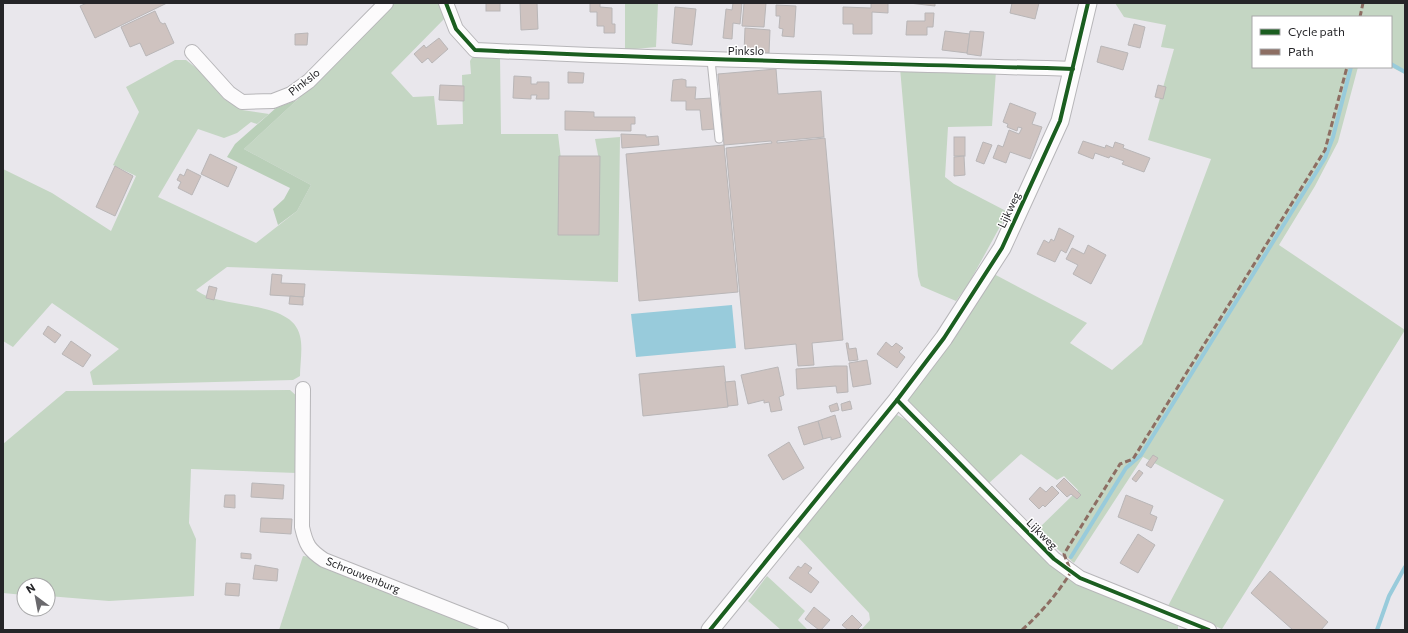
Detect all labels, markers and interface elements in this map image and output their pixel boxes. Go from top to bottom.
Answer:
legend [1252,16,1392,68]
text: Cycle path [1288,24,1345,38]
street label: Pinkslo [728,44,765,57]
text: Path [1288,44,1314,58]
street label: Pinkslo [285,65,322,98]
street label: Lijkweg [995,190,1023,230]
street label: Lijkweg [1024,516,1061,552]
street label: Schrouwenburg [324,554,402,595]
north arrow [16,577,56,617]
text: N [23,580,37,596]

